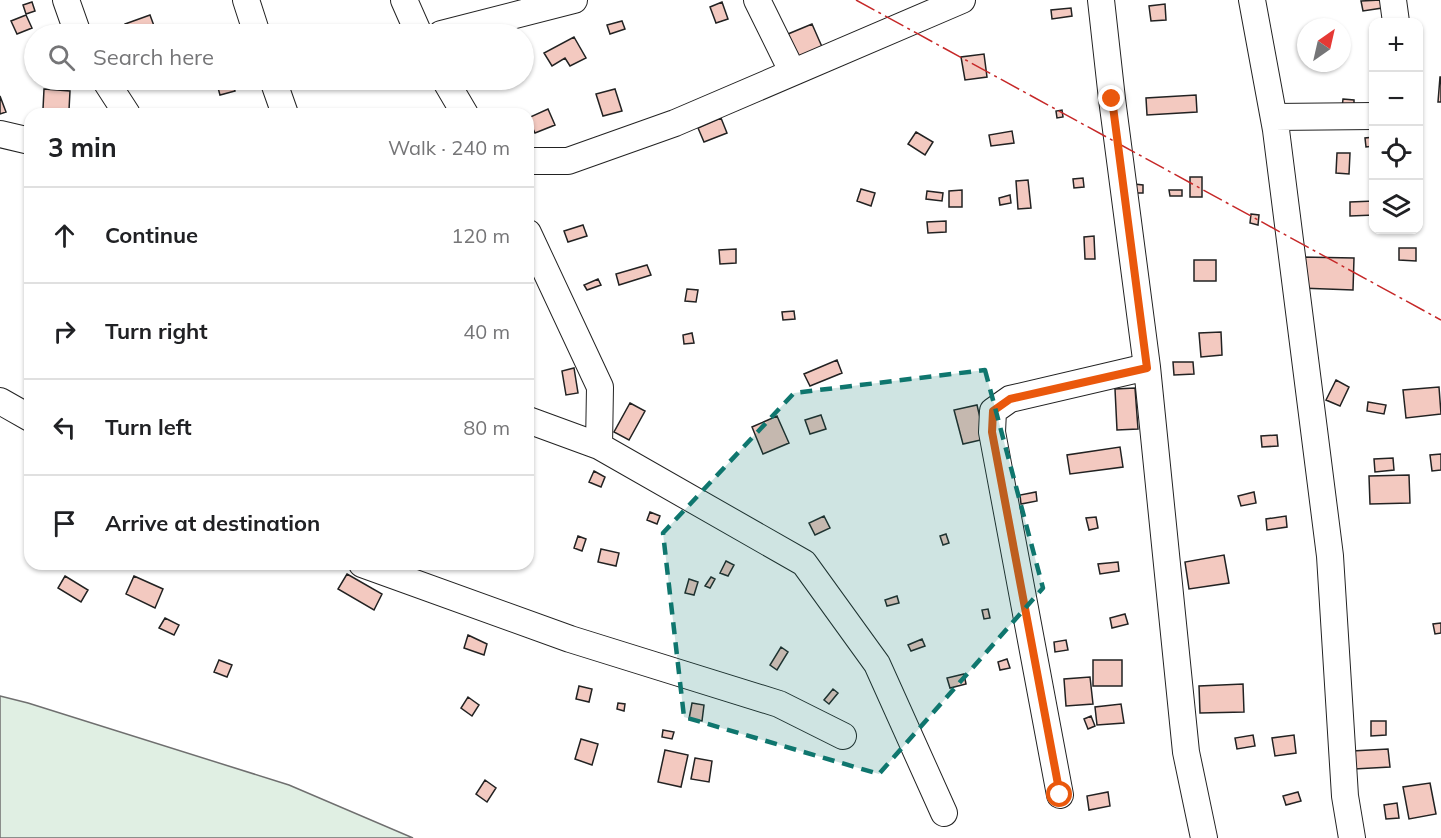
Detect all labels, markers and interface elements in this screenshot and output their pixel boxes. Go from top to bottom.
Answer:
north arrow [1297,18,1351,72]
map controls [1369,18,1423,234]
button: + [1369,18,1423,72]
search box [24,24,534,90]
icon: search [45,41,78,74]
text: Search here [93,43,214,71]
button: − [1369,72,1423,126]
route end [1098,85,1124,111]
button: locate [1369,126,1423,180]
text: 3 min [48,131,117,164]
text: Walk · 240 m [388,135,510,160]
button: layers [1369,180,1423,234]
icon: ahead [48,219,81,252]
text: Continue [105,221,198,249]
text: 120 m [451,223,510,248]
icon: right [48,315,81,348]
text: Turn right [105,317,208,345]
text: 40 m [463,319,510,344]
icon: left [48,411,81,444]
text: Turn left [105,413,192,441]
text: 80 m [463,415,510,440]
icon: arrive [48,507,81,540]
text: Arrive at destination [105,509,320,537]
route start [1046,781,1072,807]

